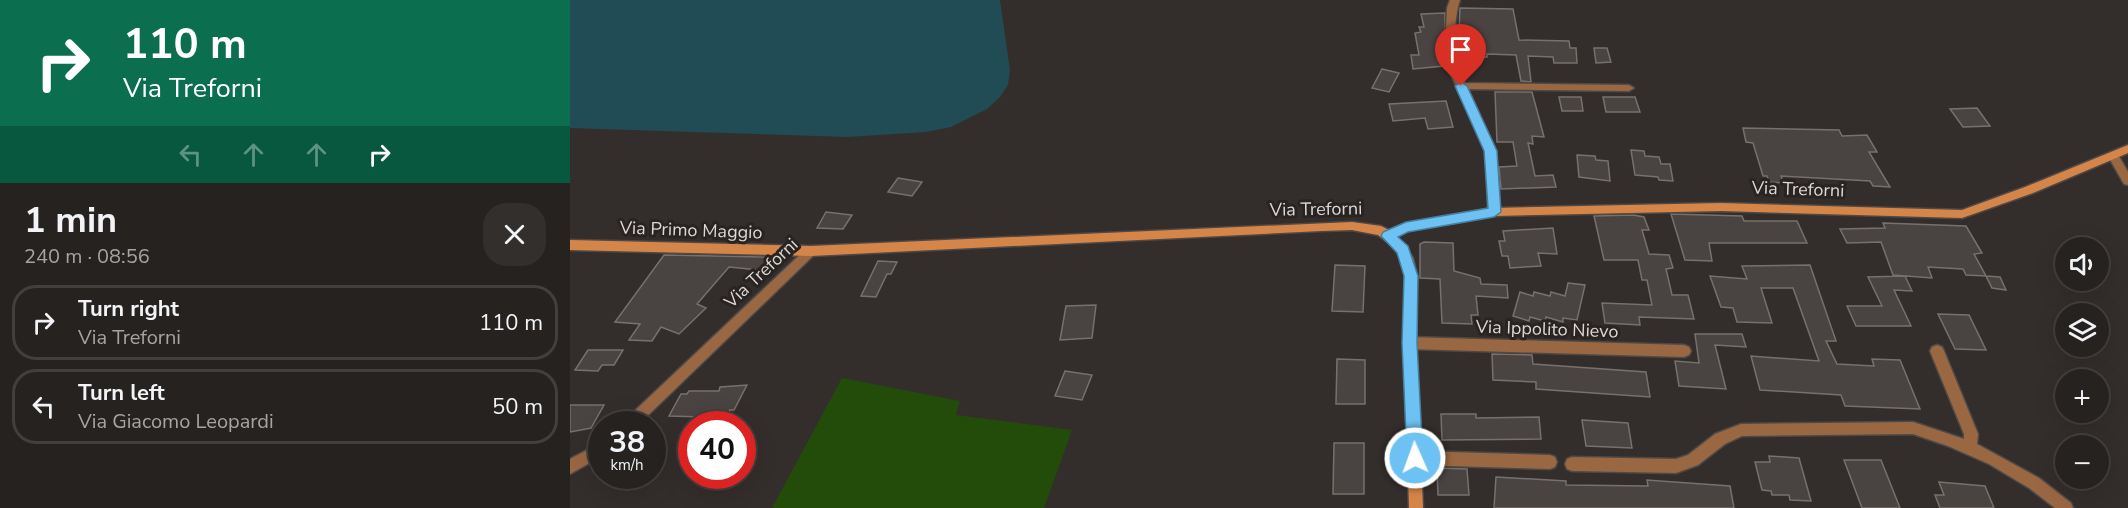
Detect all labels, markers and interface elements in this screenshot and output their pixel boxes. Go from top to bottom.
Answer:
text: 110 m [123,16,247,73]
icon: right [24,24,102,102]
pin [1435,24,1486,86]
icon: arrive [1444,33,1477,66]
text: Via Treforni [123,70,262,107]
icon: left [174,138,207,171]
icon: ahead [237,138,270,171]
icon: ahead [300,138,333,171]
icon: right [363,138,396,171]
street label: Via Treforni [1750,175,1845,203]
text: 1 min [24,196,117,245]
street label: Via Treforni [1268,196,1363,222]
button: close [483,203,546,266]
street label: Via Primo Maggio [618,215,763,244]
street label: Via Treforni [718,233,803,314]
map controls [2055,237,2109,489]
button: sound [2055,237,2109,291]
text: 240 m · 08:56 [24,243,150,270]
text: Turn right [78,294,179,324]
button: layers [2055,303,2109,357]
icon: right [27,306,60,339]
text: 110 m [479,308,543,338]
street label: Via Ippolito Nievo [1474,314,1619,343]
text: Via Treforni [78,324,181,351]
button: + [2055,369,2109,423]
text: Turn left [78,378,165,408]
icon: left [27,390,60,423]
text: 50 m [492,392,543,422]
text: Via Giacomo Leopardi [78,408,274,435]
speed limit sign: 40 [678,411,756,489]
text: 38 [609,422,645,463]
position arrow [1383,426,1447,490]
button: − [2055,435,2109,489]
text: km/h [610,455,644,475]

